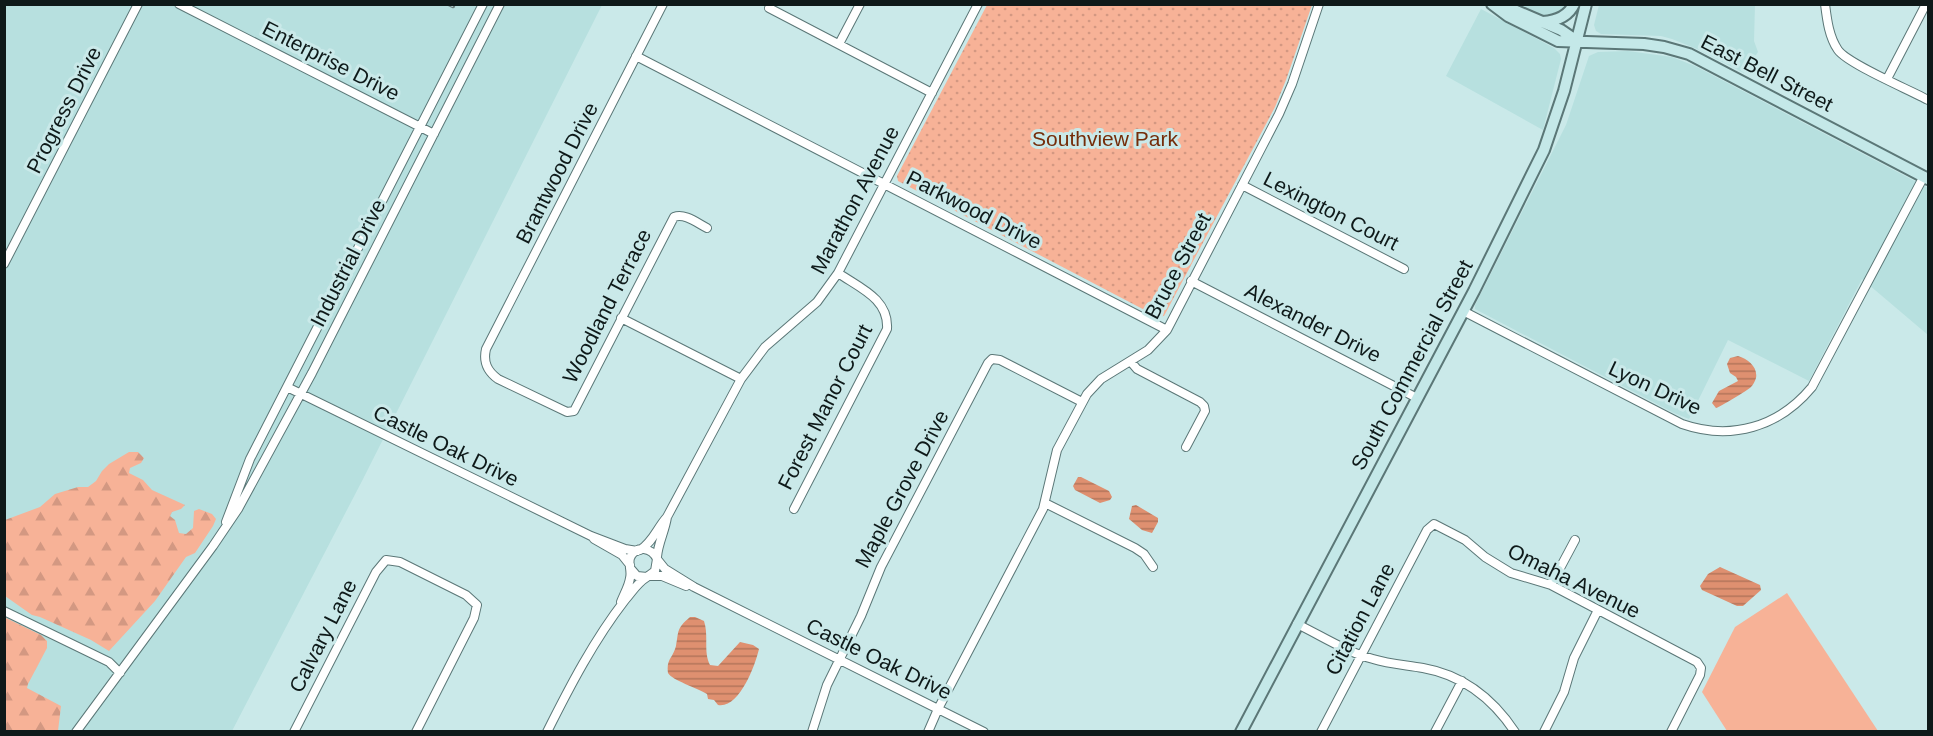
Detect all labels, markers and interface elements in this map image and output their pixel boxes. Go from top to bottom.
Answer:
street label: Enterprise Drive [259,16,404,105]
street label: East Bell Street [1698,29,1837,116]
street label: Progress Drive [22,43,105,177]
street label: Brantwood Drive [511,98,602,247]
street label: Marathon Avenue [806,122,903,278]
park label: Southview Park [1032,127,1178,150]
street label: Parkwood Drive [903,166,1045,253]
street label: Lexington Court [1260,167,1403,255]
street label: Industrial Drive [306,195,390,330]
street label: Bruce Street [1140,209,1215,323]
street label: Woodland Terrace [558,225,655,387]
street label: South Commercial Street [1346,256,1477,474]
street label: Alexander Drive [1241,278,1385,367]
street label: Forest Manor Court [773,320,876,493]
street label: Lyon Drive [1605,356,1705,419]
street label: Castle Oak Drive [370,400,523,491]
street label: Maple Grove Drive [850,406,953,571]
street label: Omaha Avenue [1504,539,1644,623]
street label: Citation Lane [1320,559,1399,679]
street label: Calvary Lane [284,575,361,696]
street label: Castle Oak Drive [803,613,956,704]

